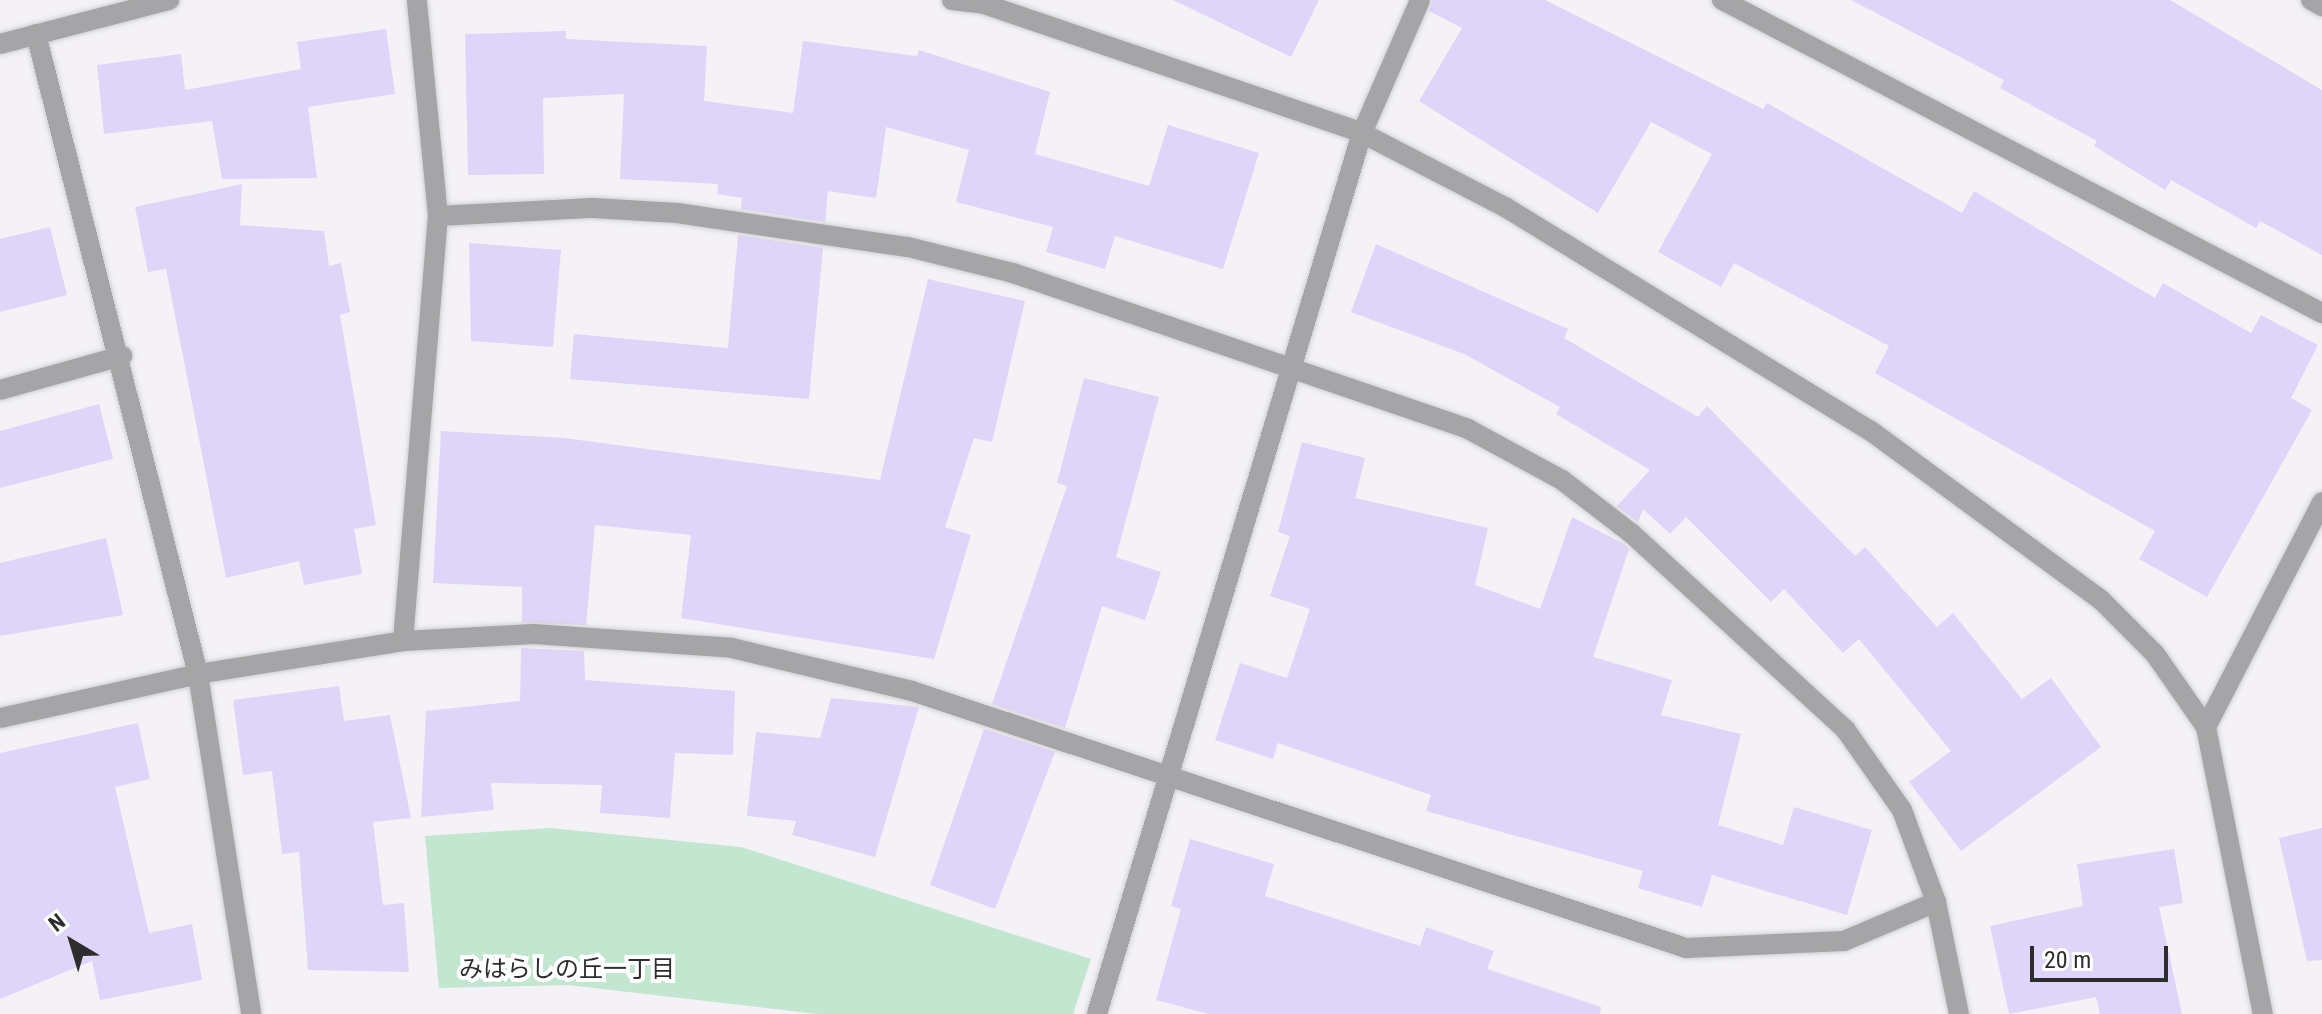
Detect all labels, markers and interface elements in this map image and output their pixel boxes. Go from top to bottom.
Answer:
north arrow [32,902,112,982]
text: N [44,909,70,937]
scale bar [2034,930,2172,980]
text: 20 m [2044,946,2091,974]
district label: みはらしの丘一丁目 [459,956,675,984]

